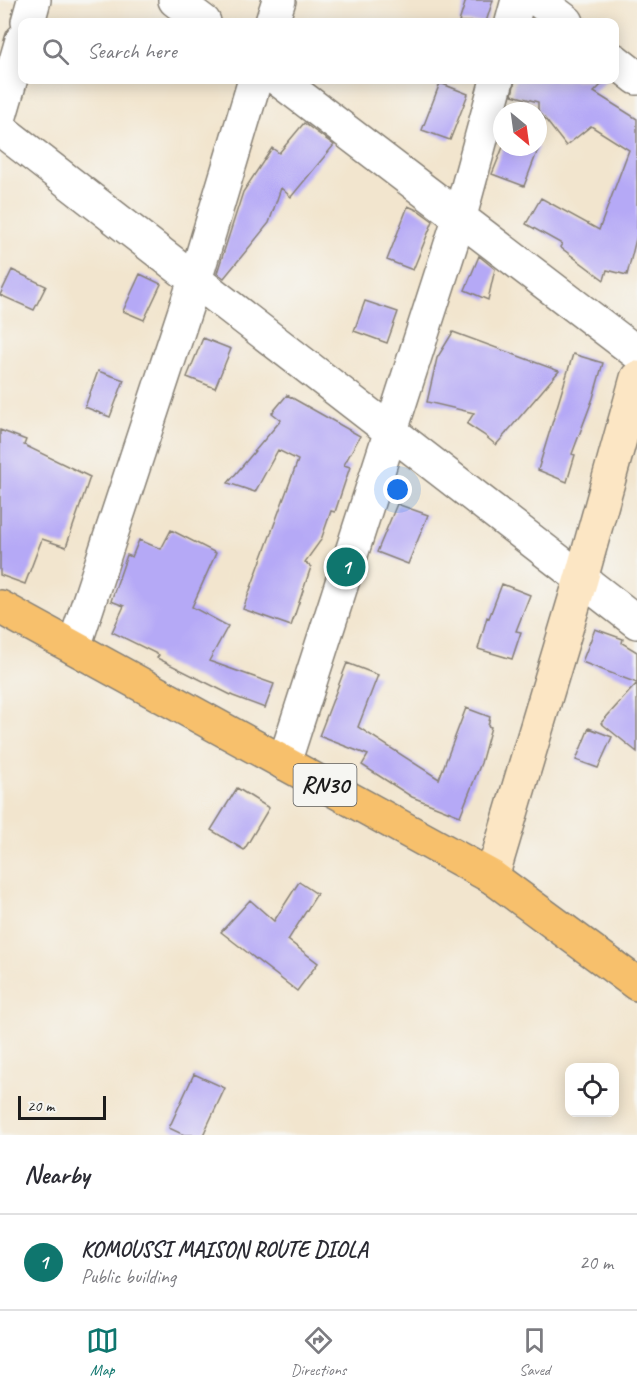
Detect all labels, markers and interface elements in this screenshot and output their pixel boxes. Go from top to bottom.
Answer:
search box [18,18,619,84]
icon: search [39,35,72,68]
text: Search here [87,37,177,65]
north arrow [493,102,547,156]
your location [383,475,412,504]
pin: 1 [326,544,366,590]
road number: RN30 [294,764,356,806]
map controls [565,1063,619,1117]
button: locate [565,1063,619,1117]
scale bar [18,1093,106,1120]
text: 20 m [27,1096,54,1116]
text: Nearby [24,1158,89,1191]
text: KOMOUSSI MAISON ROUTE DIOLA [81,1236,368,1264]
text: 1 [39,1250,48,1275]
text: 20 m [579,1250,613,1275]
text: Public building [81,1264,176,1289]
tab: Map [86,1324,119,1380]
tab: Directions [291,1324,346,1380]
tab: Saved [518,1324,551,1380]

